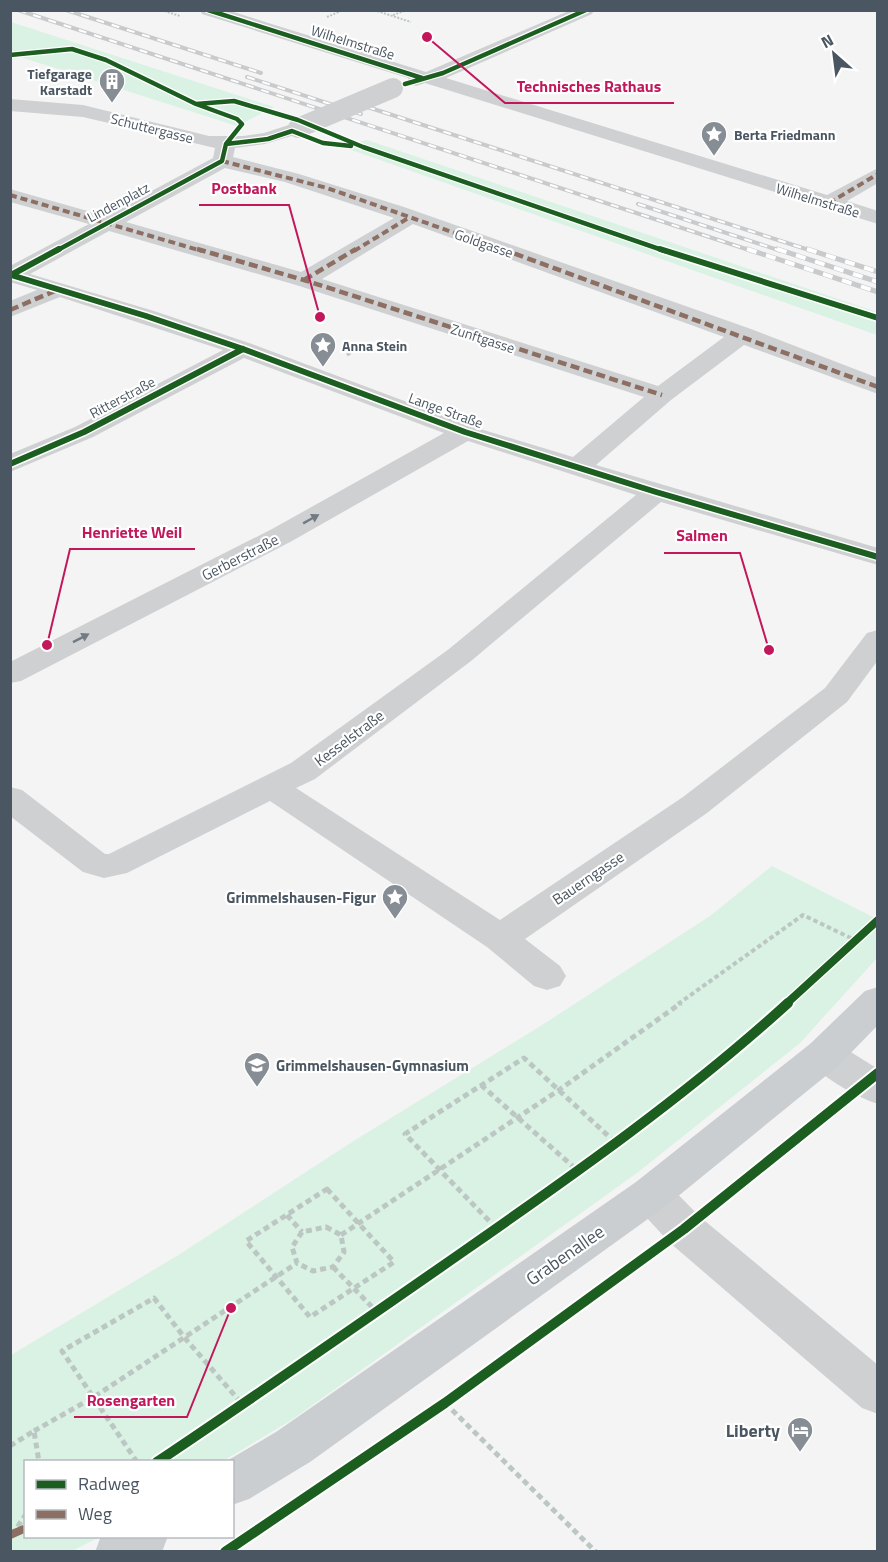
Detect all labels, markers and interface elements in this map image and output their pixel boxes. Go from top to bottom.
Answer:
street label: Wilhelmstraße [309,19,397,65]
north arrow [804,24,864,84]
text: N [816,28,837,54]
place label: Tiefgarage Karstadt [27,63,92,100]
building icon: Tiefgarage Karstadt [97,66,127,104]
callout: Technisches Rathaus [505,69,674,103]
text: Technisches Rathaus [517,74,661,98]
street label: Schuttergasse [108,108,196,148]
place icon: Berta Friedmann [699,119,729,157]
place label: Berta Friedmann [734,124,835,145]
callout: Postbank [199,171,289,205]
text: Postbank [211,176,277,200]
street label: Lindenplatz [83,177,153,227]
street label: Wilhelmstraße [774,177,862,223]
street label: Goldgasse [452,223,516,263]
street label: Zunftgasse [448,318,518,358]
place icon: Anna Stein [308,330,338,368]
place label: Anna Stein [342,335,407,356]
street label: Ritterstraße [85,371,159,423]
street label: Lange Straße [406,387,486,433]
one-way arrow [303,514,319,525]
callout: Henriette Weil [70,515,195,549]
callout: Salmen [664,519,740,553]
text: Henriette Weil [82,520,182,544]
text: Salmen [676,523,728,547]
street label: Gerberstraße [197,528,283,586]
one-way arrow [73,633,90,643]
street label: Kesselstraße [309,704,389,772]
street label: Bauerngasse [547,845,629,911]
place icon: Grimmelshausen-Figur [380,882,410,920]
place label: Grimmelshausen-Figur [226,886,376,909]
school or university icon: Grimmelshausen-Gymnasium [242,1050,272,1088]
place label: Grimmelshausen-Gymnasium [276,1054,469,1077]
street label: Grabenallee [520,1218,610,1292]
callout: Rosengarten [74,1383,187,1417]
text: Rosengarten [87,1388,175,1412]
hotel icon: Liberty [785,1415,815,1453]
place label: Liberty [726,1417,780,1444]
legend [24,1460,234,1538]
text: Radweg [78,1470,140,1497]
text: Weg [78,1500,112,1527]

